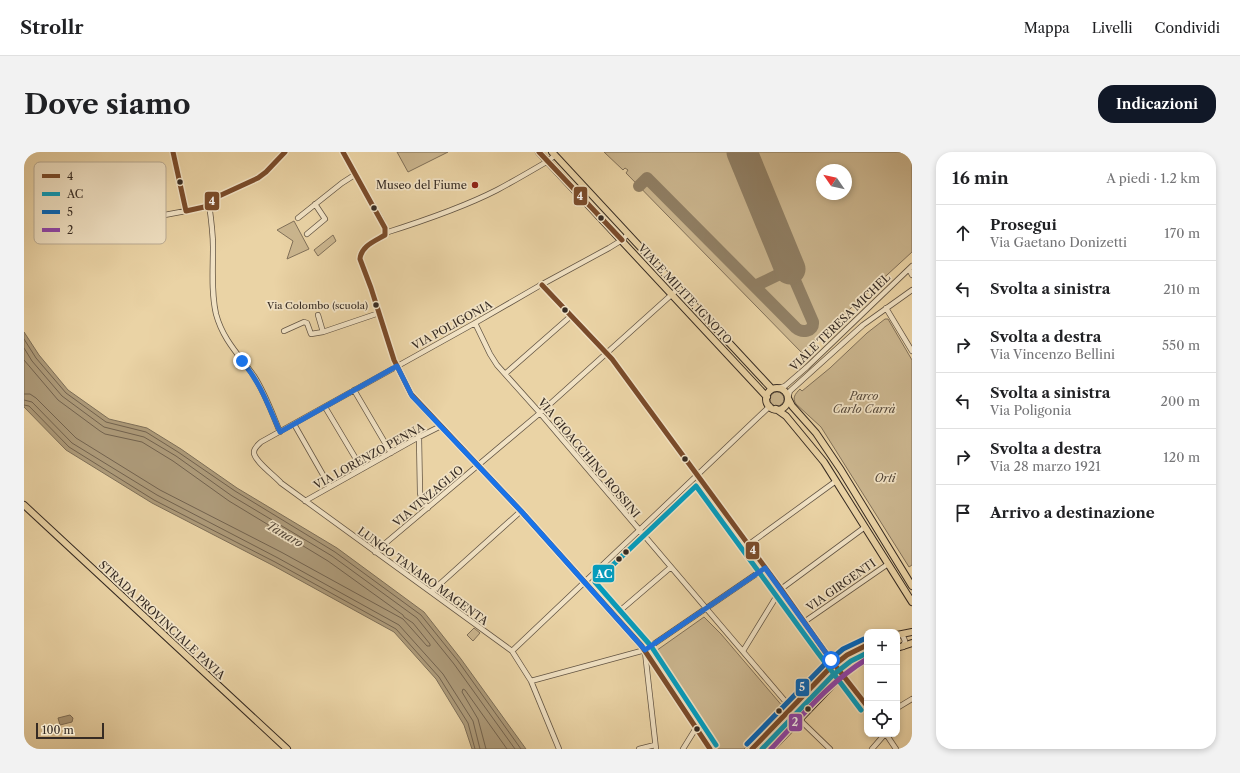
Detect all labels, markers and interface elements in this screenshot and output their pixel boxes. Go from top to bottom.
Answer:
text: Strollr [20,16,84,39]
text: Mappa [1024,19,1070,37]
text: Livelli [1092,19,1133,37]
text: Condividi [1155,19,1220,37]
button: Indicazioni [1098,85,1216,123]
text: Dove siamo [24,87,191,121]
legend [34,162,166,244]
north arrow [816,164,852,200]
text: 16 min [952,168,1009,188]
text: 4 [67,169,73,183]
text: A piedi · 1.2 km [1106,170,1200,186]
unlabelled marker [175,177,185,187]
place label: Museo del Fiume [376,178,467,192]
marker: Museo del Fiume [470,180,480,190]
line badge: 4 [573,186,588,206]
text: AC [66,187,83,201]
text: 4 [577,189,584,203]
line badge: 4 [204,191,220,211]
text: 4 [209,194,216,208]
unlabelled marker [369,203,379,213]
text: 5 [67,205,73,219]
unlabelled marker [596,213,606,223]
text: Prosegui [990,215,1057,234]
icon: ahead [952,222,974,244]
text: 2 [67,223,73,237]
text: 170 m [1164,225,1200,241]
text: Via Gaetano Donizetti [990,234,1127,250]
street label: VIALE MILITE IGNOTO [634,240,735,347]
street label: VIALE TERESA MICHEL [786,270,894,374]
icon: left [952,278,974,300]
text: Svolta a sinistra [990,279,1110,298]
text: 210 m [1163,281,1200,297]
street label: VIA POLIGONIA [409,297,495,353]
place label: Via Colombo (scuola) [266,299,368,312]
marker: Via Colombo (scuola) [371,300,381,310]
unlabelled marker [560,305,570,315]
text: Svolta a destra [990,327,1101,346]
icon: right [952,334,974,356]
text: 550 m [1162,337,1200,353]
text: Via Vincenzo Bellini [990,346,1115,362]
route end [233,352,251,370]
text: Svolta a sinistra [990,383,1110,402]
park label: Parco Carlo Carrà [833,389,896,416]
icon: left [952,390,974,412]
text: 200 m [1160,393,1200,409]
street label: VIA GIOACCHINO ROSSINI [534,395,643,521]
text: Via Poligonia [990,402,1071,418]
street label: VIA LORENZO PENNA [310,419,427,493]
text: Svolta a destra [990,439,1101,458]
icon: right [952,446,974,468]
text: 120 m [1163,449,1200,465]
unlabelled marker [680,454,690,464]
text: Via 28 marzo 1921 [990,458,1101,474]
street label: VIA VINZAGLIO [389,462,466,530]
park label: Orti [874,471,896,485]
icon: arrive [952,502,974,524]
text: Arrivo a destinazione [990,503,1155,522]
water label: Tanaro [264,517,306,551]
street label: LUNGO TANARO MAGENTA [355,524,492,629]
line badge: 4 [745,541,760,560]
text: 4 [750,543,757,557]
unlabelled marker [621,547,631,557]
unlabelled marker [614,554,624,564]
street label: VIA GIRGENTI [803,556,878,615]
street label: STRADA PROVINCIALE PAVIA [96,558,229,683]
line badge: AC [592,564,615,583]
text: AC [594,567,613,581]
map controls [864,629,900,737]
button: + [864,629,900,665]
route start [822,651,840,669]
button: − [864,665,900,701]
line badge: 5 [795,678,810,697]
text: 5 [799,680,805,694]
button: locate [864,701,900,737]
unlabelled marker [803,704,813,714]
unlabelled marker [774,706,784,716]
line badge: 2 [788,713,803,732]
text: 2 [792,715,799,729]
scale bar [36,721,104,740]
text: 100 m [42,723,74,737]
unlabelled marker [692,724,702,734]

